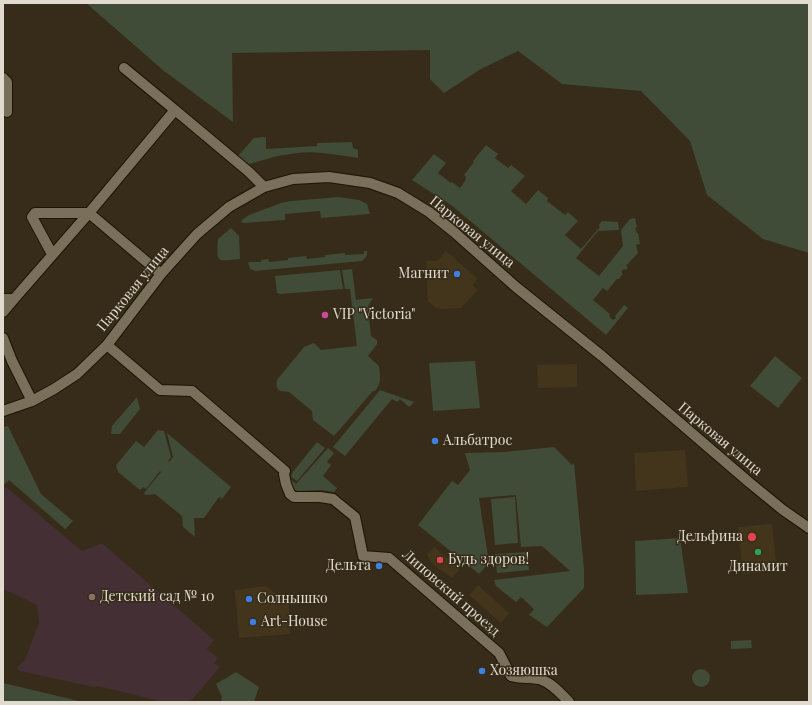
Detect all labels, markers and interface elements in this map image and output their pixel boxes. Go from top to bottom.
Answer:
street label: Парковая улица [426,193,518,271]
street label: Парковая улица [94,243,172,335]
place label: Магнит [398,266,449,282]
marker: Магнит [452,269,462,279]
place label: VIP "Victoria" [333,307,416,323]
marker: VIP "Victoria" [320,310,330,320]
street label: Парковая улица [675,399,765,479]
place label: Альбатрос [443,433,512,449]
marker: Альбатрос [430,436,440,446]
place label: Дельфина [677,529,743,545]
marker: Дельфина [746,531,758,543]
street label: Липовский проезд [399,546,503,640]
marker: Динамит [753,547,763,557]
place label: Будь здоров! [448,552,529,568]
marker: Будь здоров! [435,555,445,565]
place label: Дельта [326,558,371,574]
place label: Динамит [728,559,788,575]
marker: Дельта [374,561,384,571]
place label: Детский сад № 10 [100,589,214,605]
place label: Солнышко [257,591,328,607]
marker: Детский сад № 10 [87,592,97,602]
marker: Солнышко [244,594,254,604]
place label: Art-House [261,614,327,630]
marker: Art-House [248,617,258,627]
place label: Хозяюшка [490,663,558,679]
marker: Хозяюшка [477,666,487,676]

